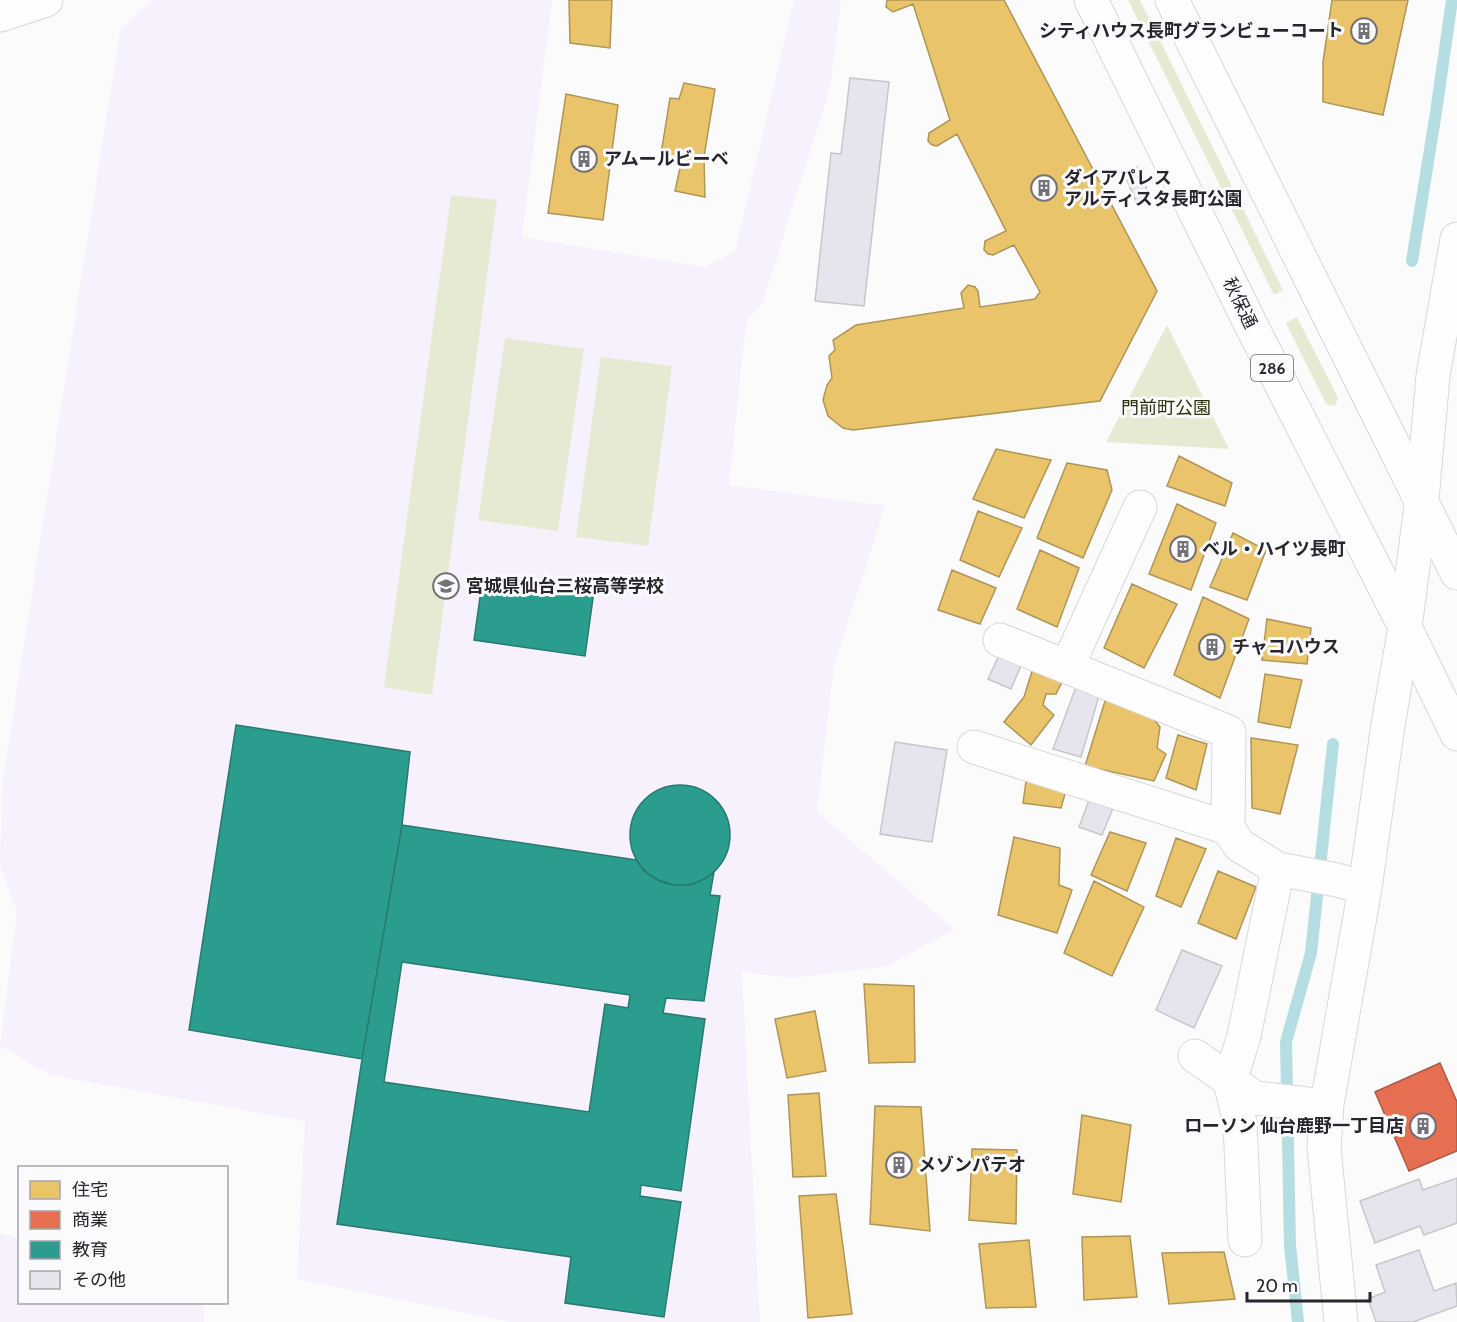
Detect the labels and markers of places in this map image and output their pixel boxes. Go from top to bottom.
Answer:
building icon: シティハウス長町グランビューコート [1349,16,1379,46]
place label: シティハウス長町グランビューコート [1039,20,1344,42]
building icon: アムールビーベ [569,144,599,174]
place label: アムールビーベ [604,148,729,170]
place label: ダイアパレス アルティスタ長町公園 [1064,167,1243,210]
building icon: ダイアパレス アルティスタ長町公園 [1029,173,1059,203]
building icon: ベル・ハイツ長町 [1168,534,1198,564]
place label: ベル・ハイツ長町 [1202,538,1346,560]
school or university icon: 宮城県仙台三桜高等学校 [431,571,461,601]
place label: 宮城県仙台三桜高等学校 [466,575,664,597]
building icon: チャコハウス [1197,632,1227,662]
place label: チャコハウス [1232,636,1340,658]
building icon: ローソン 仙台鹿野一丁目店 [1408,1111,1438,1141]
place label: ローソン 仙台鹿野一丁目店 [1184,1115,1404,1137]
building icon: メゾンパテオ [884,1150,914,1180]
place label: メゾンパテオ [918,1154,1026,1176]

